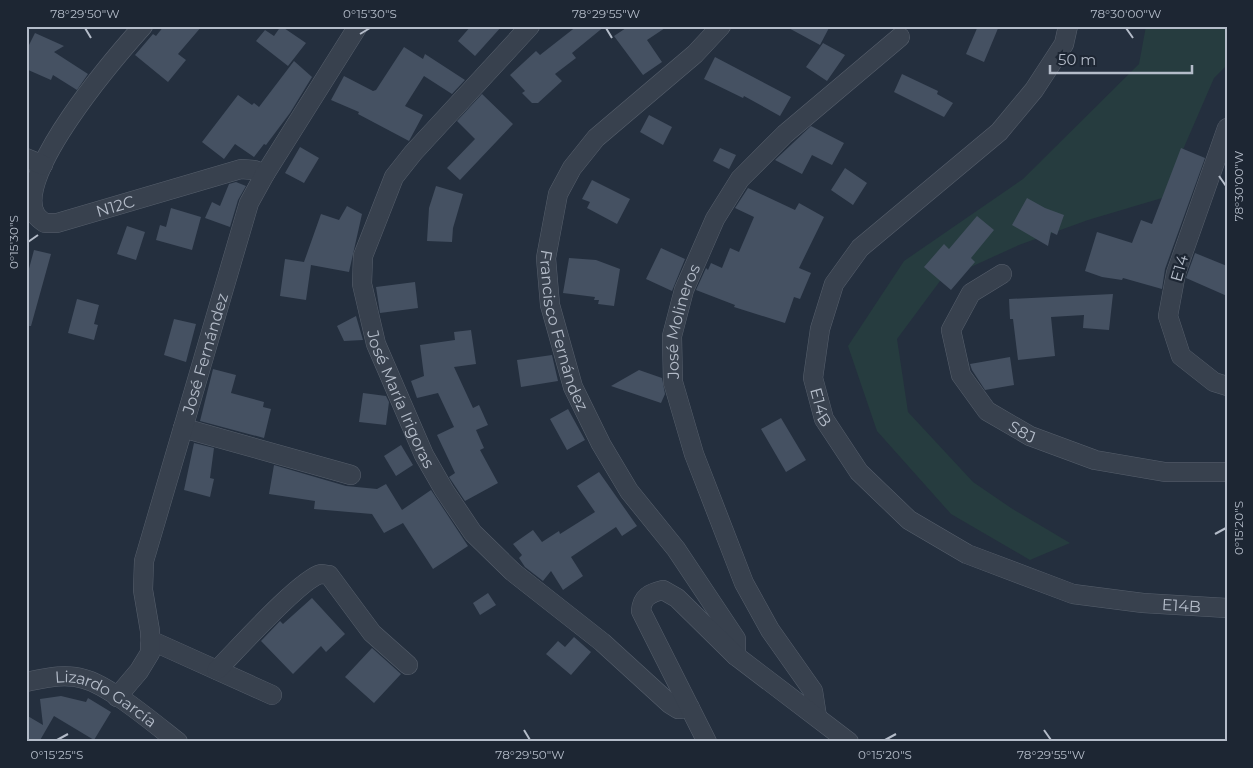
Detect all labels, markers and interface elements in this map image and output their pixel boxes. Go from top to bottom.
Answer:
text: 78°29'50"W [50,6,120,21]
text: 0°15'30"S [343,6,397,21]
text: 78°29'55"W [572,6,640,21]
text: 78°30'00"W [1091,6,1161,21]
scale bar [1050,42,1193,74]
text: 50 m [1058,50,1096,69]
text: 78°30'00"W [1231,151,1246,221]
street label: N12C [94,192,137,221]
text: 0°15'30"S [6,215,21,269]
street label: Francisco Fernández [536,248,592,414]
street label: E14 [1167,252,1192,284]
street label: José Molineros [662,261,704,380]
street label: José Fernández [178,291,232,417]
street label: José María Irigoras [363,327,439,472]
street label: E14B [806,386,835,430]
street label: S8J [1005,417,1038,447]
text: 0°15'20"S [1231,501,1246,555]
street label: E14B [1161,595,1202,616]
street label: Lizardo García [54,667,160,732]
text: 0°15'25"S [31,747,83,762]
text: 78°29'50"W [495,747,565,762]
text: 0°15'20"S [858,747,912,762]
text: 78°29'55"W [1017,747,1085,762]

